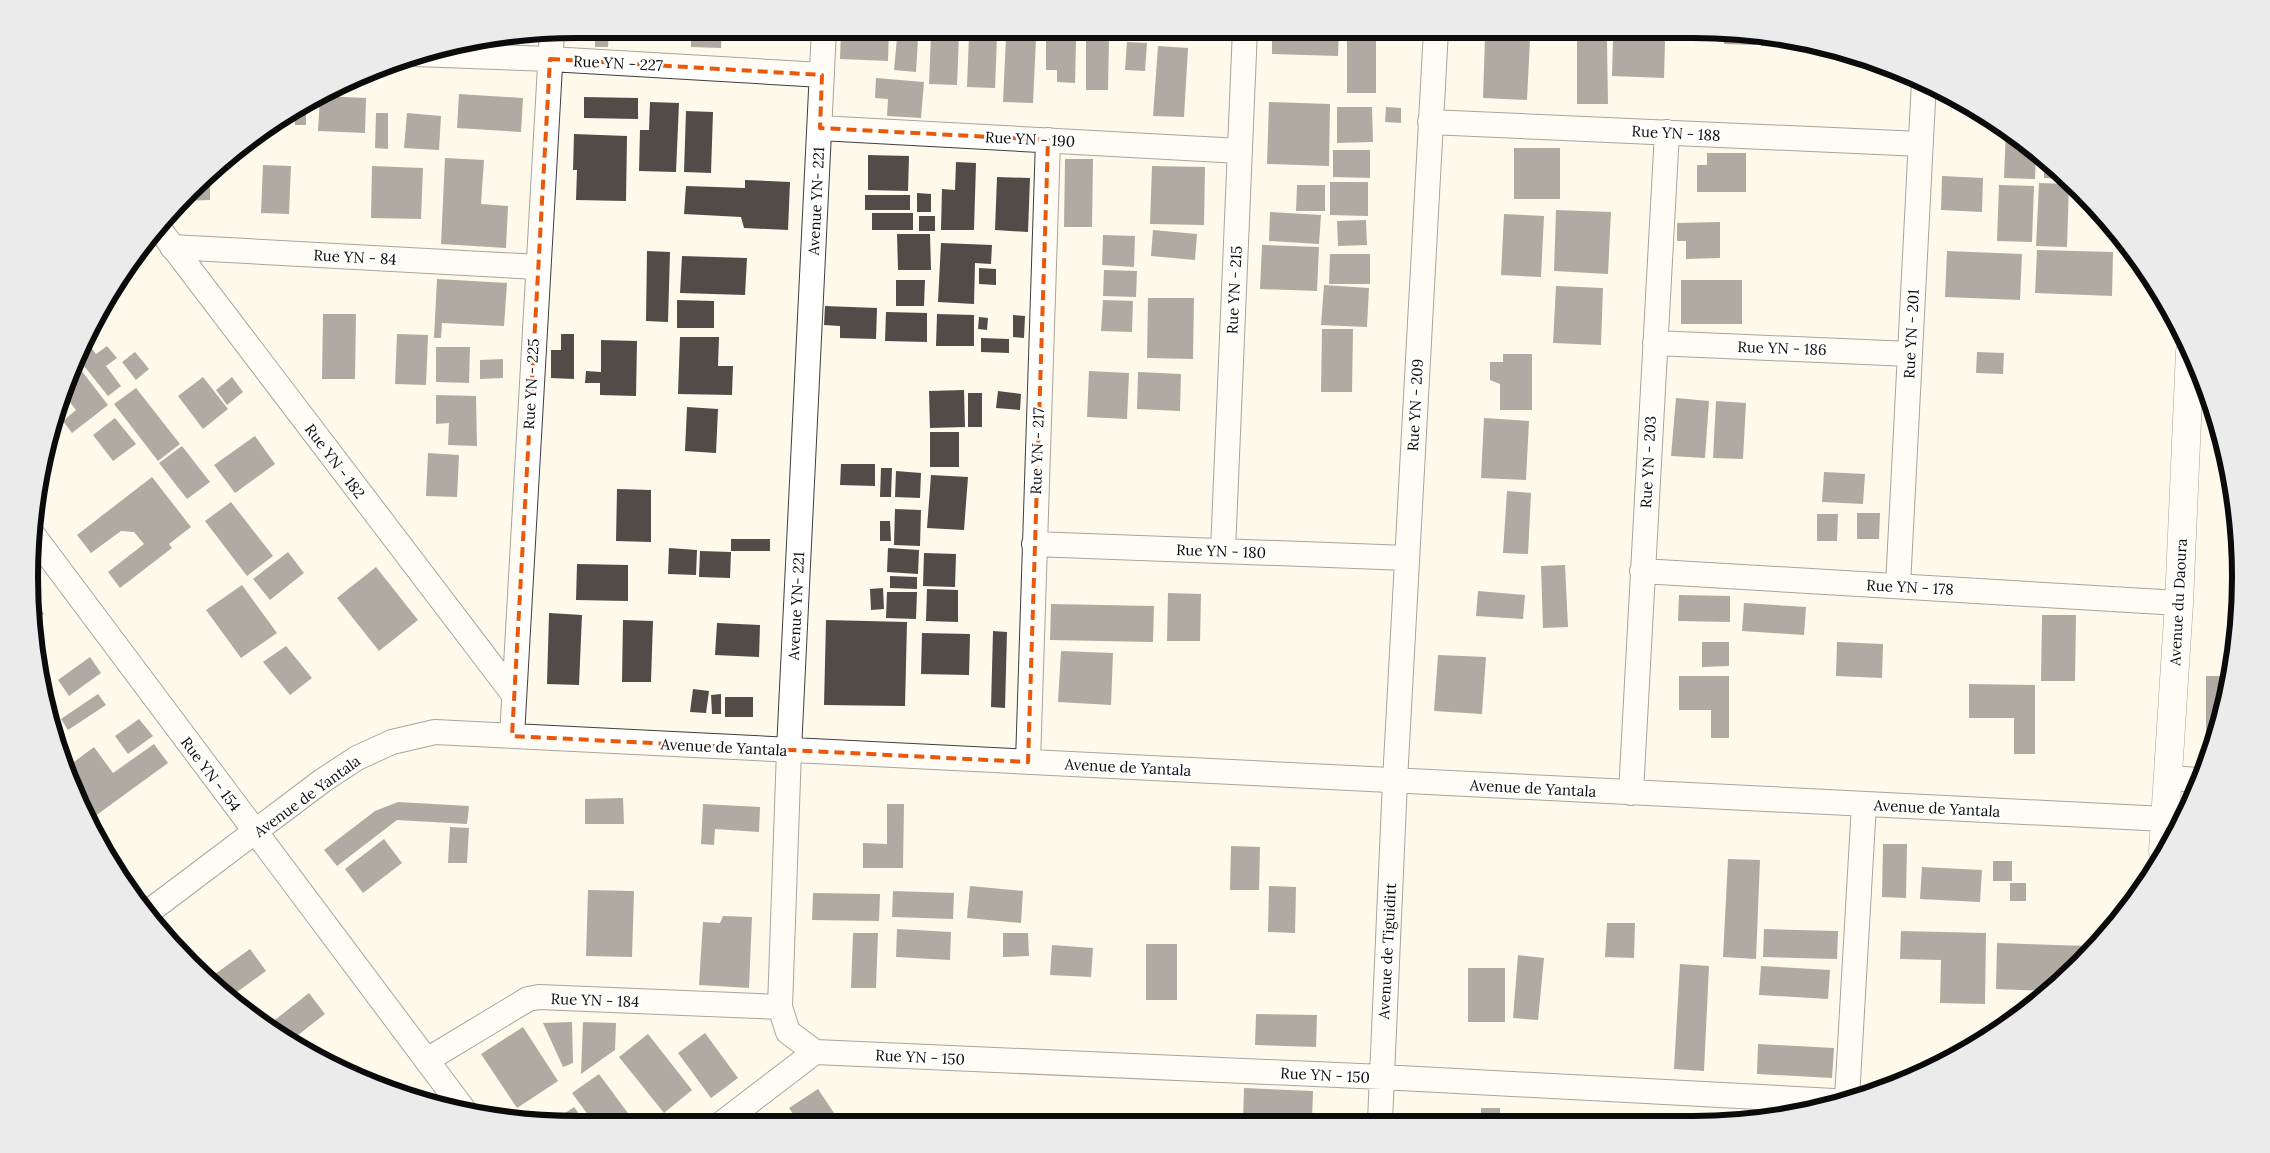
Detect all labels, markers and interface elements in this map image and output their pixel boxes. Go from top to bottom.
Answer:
street label: Rue YN - 227 [573,51,663,75]
street label: Rue YN - 188 [1631,121,1721,145]
street label: Rue YN - 190 [985,127,1075,151]
street label: Avenue YN- 221 [804,146,828,257]
street label: Rue YN - 84 [313,245,397,269]
street label: Rue YN - 215 [1222,245,1246,335]
street label: Rue YN - 201 [1899,289,1923,379]
street label: Rue YN - 186 [1737,337,1827,359]
street label: Rue YN - 225 [519,338,543,430]
street label: Rue YN - 209 [1403,358,1427,452]
street label: Rue YN - 217 [1026,407,1048,495]
street label: Rue YN - 203 [1636,415,1660,509]
street label: Rue YN - 182 [301,420,369,502]
street label: Avenue du Daoura [2165,538,2191,667]
street label: Rue YN - 180 [1176,540,1266,562]
street label: Avenue YN- 221 [784,551,808,662]
street label: Rue YN - 178 [1866,575,1954,599]
street label: Rue YN - 154 [177,733,245,815]
street label: Avenue de Yantala [659,734,788,760]
street label: Avenue de Yantala [249,751,364,842]
street label: Avenue de Yantala [1063,754,1192,780]
street label: Avenue de Yantala [1468,775,1597,801]
street label: Avenue de Yantala [1872,795,2001,821]
street label: Avenue de Tiguiditt [1374,882,1400,1021]
street label: Rue YN - 184 [550,989,640,1011]
street label: Rue YN - 150 [875,1045,965,1069]
street label: Rue YN - 150 [1280,1063,1370,1087]

